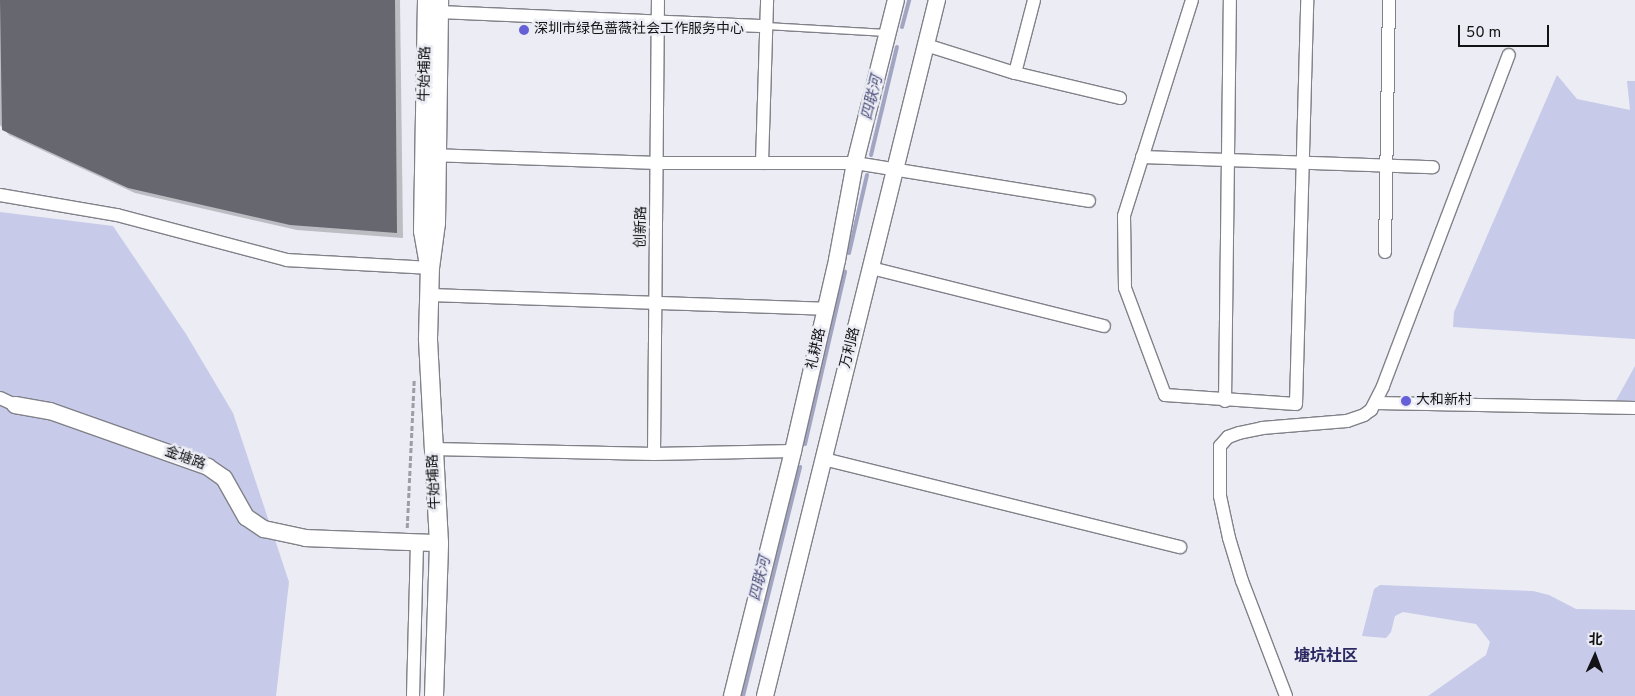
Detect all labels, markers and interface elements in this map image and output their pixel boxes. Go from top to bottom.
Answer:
scale bar [1460,15,1551,47]
place label: 深圳市绿色蔷薇社会工作服务中心 [534,22,744,38]
marker: 深圳市绿色蔷薇社会工作服务中心 [518,24,530,36]
text: 50 m [1466,24,1501,43]
street label: 牛始埔路 [417,46,435,102]
water label: 四联河 [859,74,887,122]
street label: 创新路 [633,206,651,248]
street label: 万利路 [838,326,864,370]
street label: 礼耕路 [804,327,830,371]
place label: 大和新村 [1416,393,1472,409]
marker: 大和新村 [1400,395,1412,407]
street label: 金塘路 [162,444,208,474]
street label: 牛始埔路 [425,454,445,510]
water label: 四联河 [747,555,775,603]
north arrow [1570,631,1620,681]
text: 北 [1588,632,1603,649]
district label: 塘坑社区 [1294,647,1358,667]

